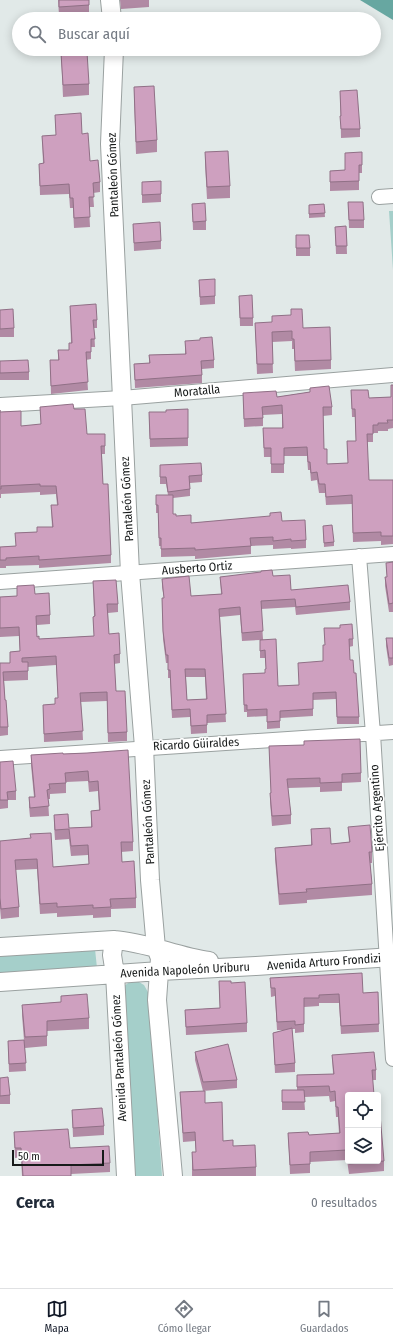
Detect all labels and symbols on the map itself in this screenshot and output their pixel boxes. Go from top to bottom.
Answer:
street label: Pantaleón Gómez [105,132,121,218]
street label: Moratalla [173,382,221,400]
street label: Pantaleón Gómez [118,456,136,542]
street label: Ausberto Ortiz [161,559,233,577]
street label: Ricardo Güiraldes [153,735,239,753]
street label: Ejército Argentino [367,764,387,852]
street label: Pantaleón Gómez [139,779,157,865]
street label: Avenida Arturo Frondizi [267,951,381,973]
street label: Avenida Napoleón Uriburu [120,960,250,980]
street label: Avenida Pantaleón Gómez [109,994,129,1122]
scale bar [12,1148,104,1167]

